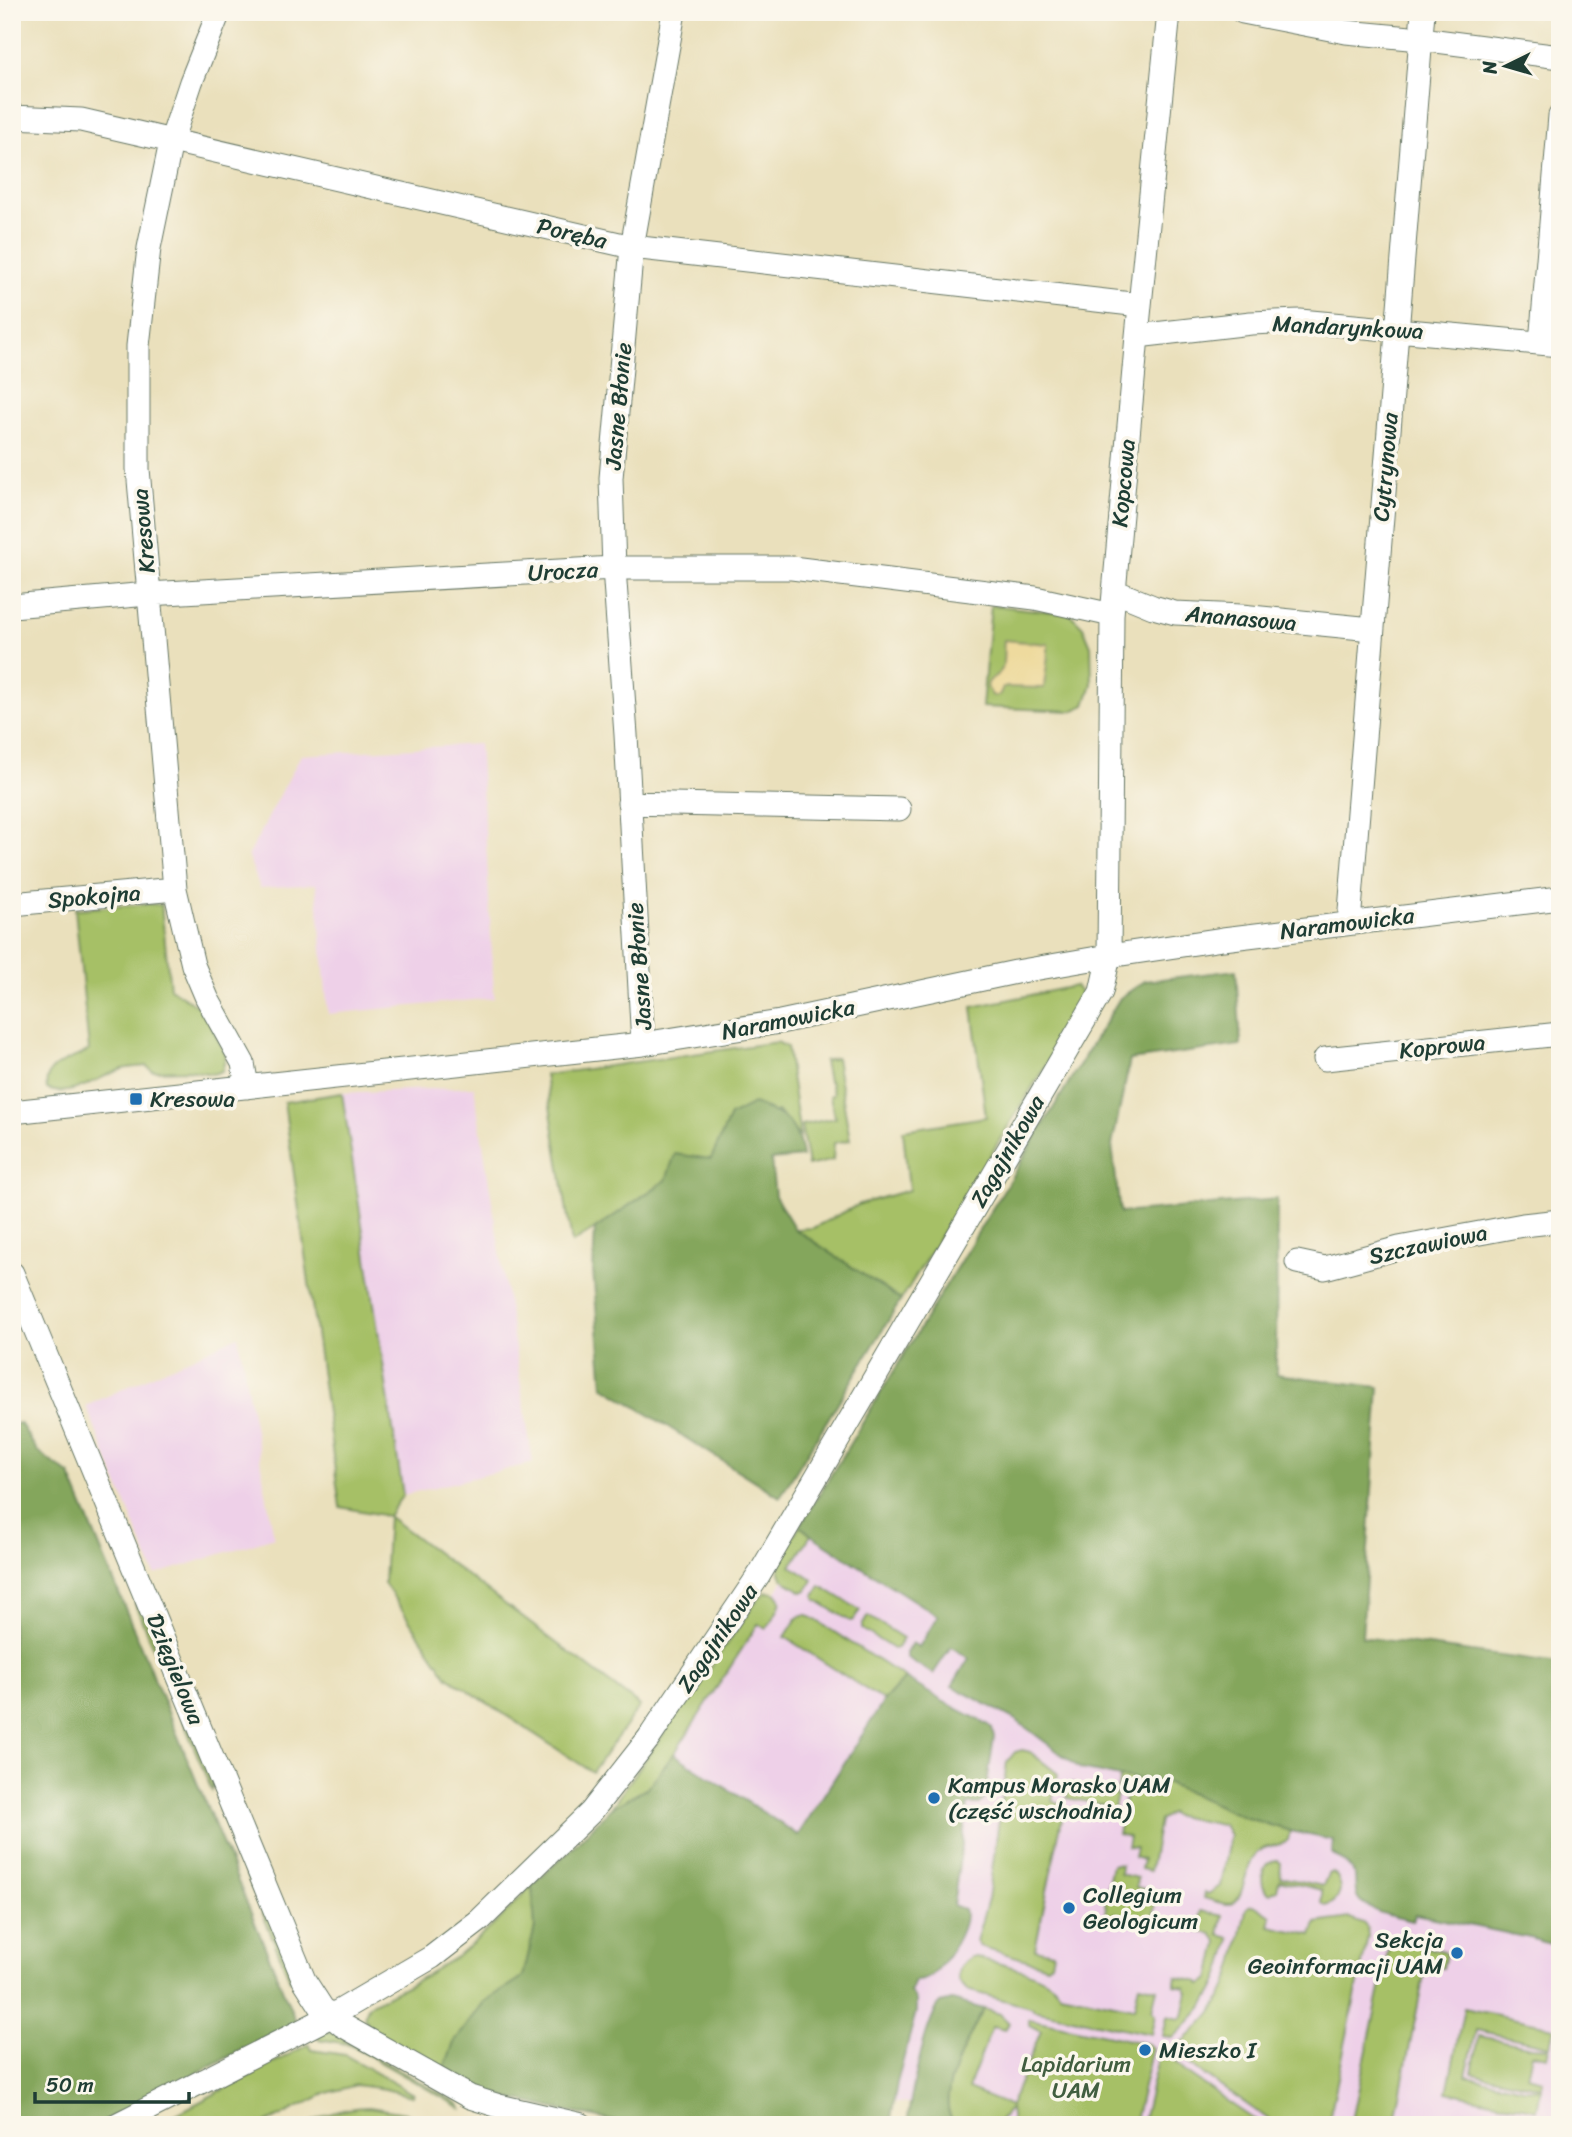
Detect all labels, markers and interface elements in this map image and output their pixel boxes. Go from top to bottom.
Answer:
north arrow [1470,32,1540,102]
text: N [1472,59,1507,76]
street label: Poręba [533,206,611,262]
street label: Mandarynkowa [1271,303,1425,352]
street label: Jasne Błonie [592,341,644,472]
street label: Cytrynowa [1360,410,1411,523]
street label: Kopcowa [1099,437,1148,529]
street label: Kresowa [119,486,168,575]
street label: Urocza [527,549,600,594]
street label: Ananasowa [1183,593,1298,644]
street label: Spokojna [46,872,143,921]
street label: Naramowicka [1278,895,1417,952]
street label: Jasne Błonie [615,901,664,1032]
street label: Naramowicka [718,986,859,1052]
street label: Koprowa [1397,1022,1488,1071]
place label: Kresowa [150,1079,235,1120]
street label: Zagajnikowa [958,1087,1057,1216]
marker: Kresowa [128,1091,144,1107]
street label: Szczawiowa [1365,1212,1491,1277]
street label: Zagajnikowa [666,1575,770,1702]
street label: Dzięgielowa [135,1607,217,1732]
place label: Kampus Morasko UAM (część wschodnia) [948,1765,1171,1832]
marker: Kampus Morasko UAM (część wschodnia) [926,1790,942,1806]
place label: Collegium Geologicum [1083,1875,1199,1942]
marker: Collegium Geologicum [1061,1900,1077,1916]
place label: Sekcja Geoinformacji UAM [1248,1920,1443,1987]
marker: Sekcja Geoinformacji UAM [1449,1945,1465,1961]
place label: Mieszko I [1159,2030,1258,2071]
marker: Mieszko I [1137,2042,1153,2058]
park label: Lapidarium UAM [1021,2044,1131,2111]
scale bar [35,2060,189,2104]
text: 50 m [46,2066,94,2104]

